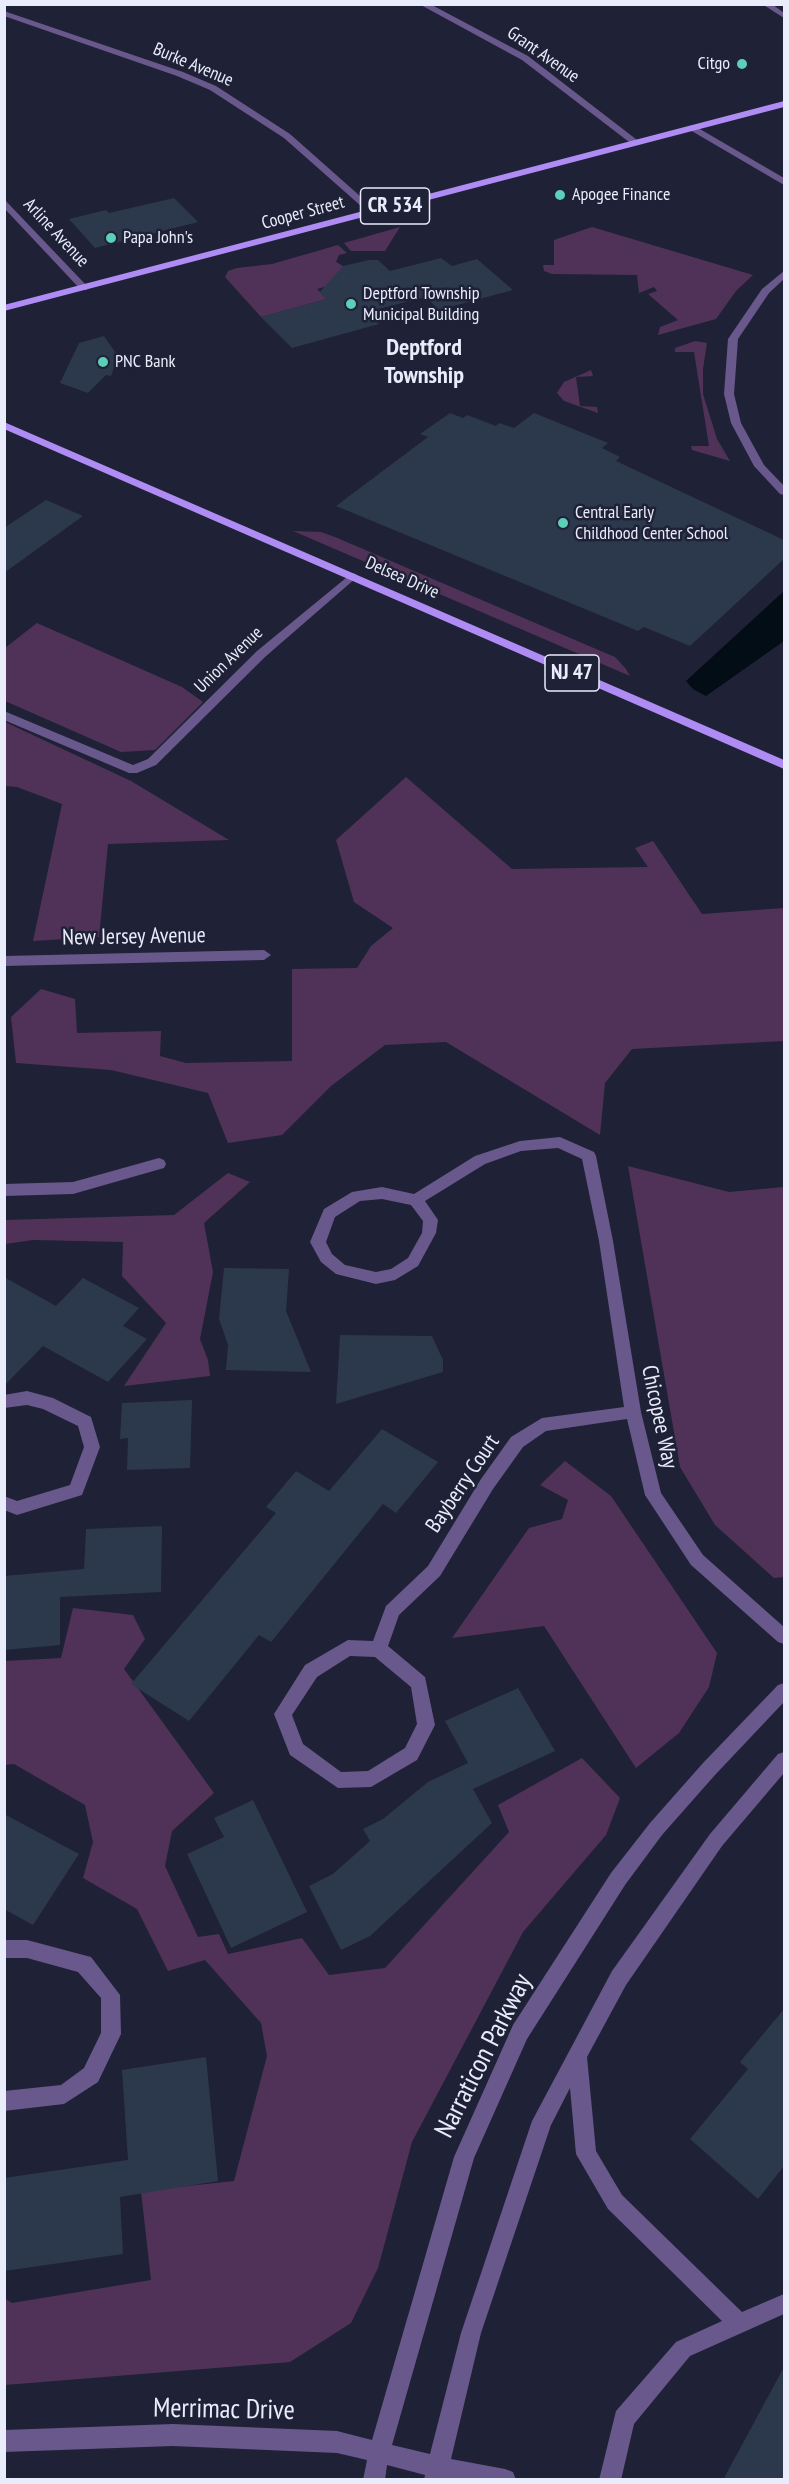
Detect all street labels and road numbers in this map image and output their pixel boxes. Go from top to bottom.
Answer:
street label: Grant Avenue [503,22,583,88]
street label: Burke Avenue [150,38,236,92]
road number: CR 534 [360,188,430,224]
street label: Cooper Street [259,192,347,234]
street label: Arline Avenue [19,194,93,272]
street label: Delsea Drive [362,552,442,604]
street label: Union Avenue [190,622,268,698]
road number: NJ 47 [545,655,599,691]
street label: New Jersey Avenue [62,923,206,951]
street label: Chicopee Way [635,1363,683,1471]
street label: Bayberry Court [421,1430,505,1538]
street label: Narraticon Parkway [429,1969,539,2143]
street label: Merrimac Drive [153,2393,295,2427]

